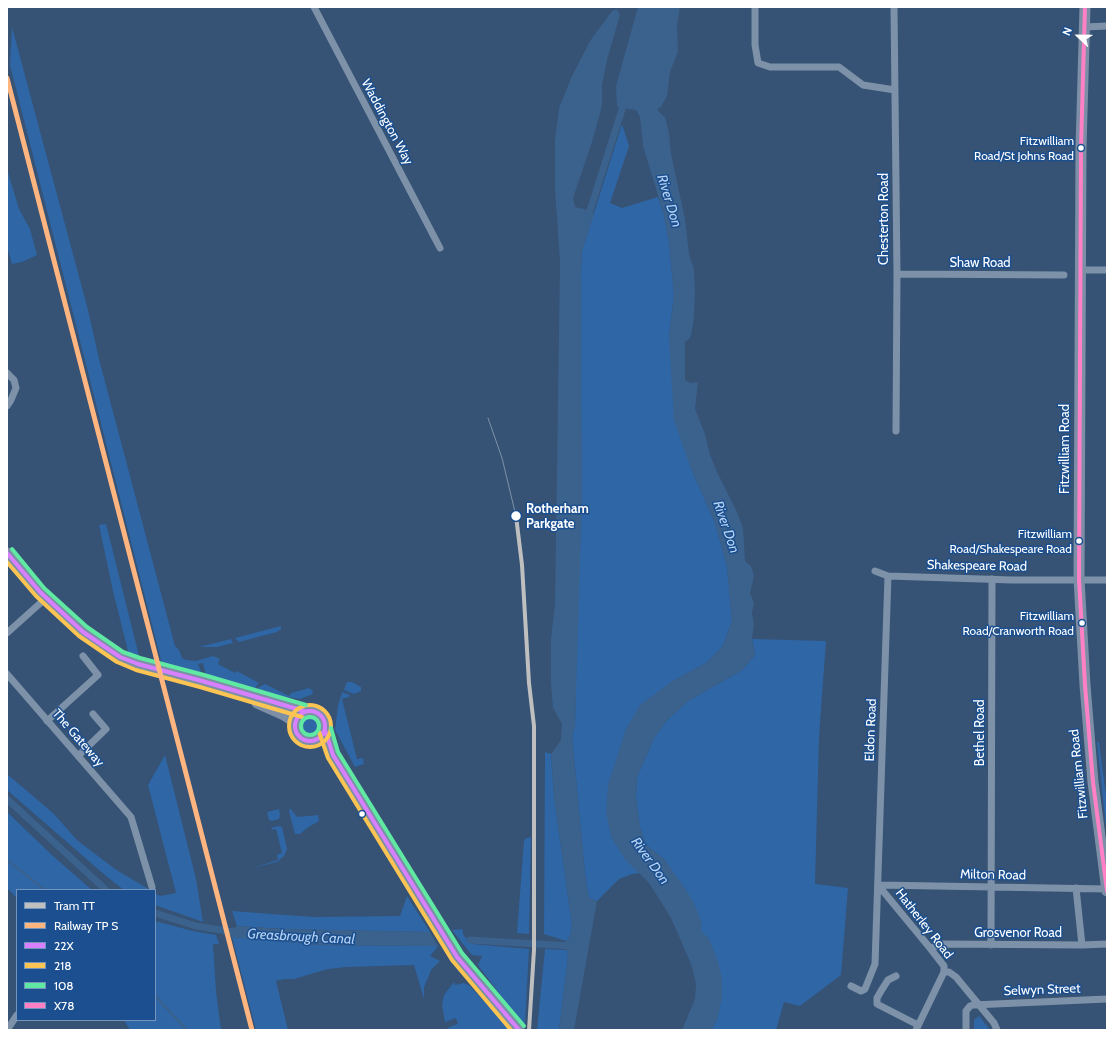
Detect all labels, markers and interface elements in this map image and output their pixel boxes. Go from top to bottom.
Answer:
north arrow [1058,16,1098,56]
text: N [1059,25,1075,38]
street label: Waddington Way [358,76,416,168]
place label: Fitzwilliam Road/St Johns Road [974,134,1074,162]
marker: Fitzwilliam Road/St Johns Road [1076,143,1086,153]
water label: River Don [653,173,685,229]
street label: Chesterton Road [876,173,892,265]
street label: Shaw Road [949,255,1011,271]
street label: Fitzwilliam Road [1057,404,1073,494]
water label: River Don [709,499,743,555]
place label: Rotherham Parkgate [526,501,589,532]
marker: Rotherham Parkgate [509,509,523,523]
place label: Fitzwilliam Road/Shakespeare Road [950,527,1072,555]
marker: Fitzwilliam Road/Shakespeare Road [1074,536,1084,546]
street label: Shakespeare Road [927,557,1027,575]
place label: Fitzwilliam Road/Cranworth Road [963,609,1074,637]
marker: Fitzwilliam Road/Cranworth Road [1077,618,1087,628]
street label: Eldon Road [862,698,880,762]
street label: Bethel Road [972,700,988,766]
street label: The Gateway [49,706,107,770]
street label: Fitzwilliam Road [1067,729,1091,819]
unlabelled marker [357,809,367,819]
water label: River Don [627,834,673,888]
street label: Milton Road [960,867,1026,883]
street label: Hatherley Road [892,886,956,962]
legend [16,889,156,1021]
text: Tram TT [54,898,95,913]
text: Railway TP S [54,918,118,933]
street label: Grosvenor Road [974,925,1062,941]
water label: Greasbrough Canal [247,926,355,948]
text: 22X [54,938,74,953]
text: 218 [54,958,71,973]
text: 108 [54,978,74,993]
street label: Selwyn Street [1003,981,1081,999]
text: X78 [54,998,74,1013]

